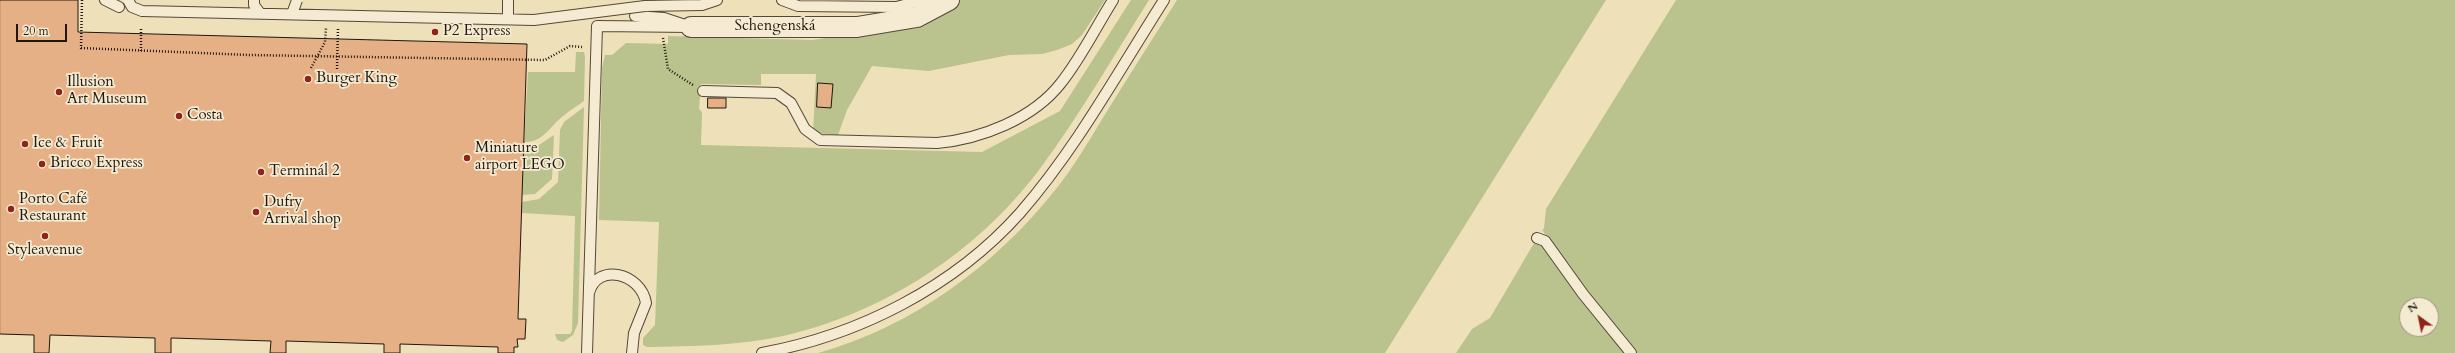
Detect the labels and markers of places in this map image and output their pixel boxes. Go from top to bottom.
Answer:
place label: P2 Express [443,23,511,41]
marker: P2 Express [430,27,440,37]
place label: Burger King [316,70,397,88]
place label: Illusion Art Museum [67,74,147,109]
marker: Burger King [303,74,313,84]
marker: Illusion Art Museum [54,87,64,97]
place label: Costa [187,107,223,125]
marker: Costa [174,111,184,121]
place label: Ice & Fruit [33,135,102,153]
marker: Ice & Fruit [20,139,30,149]
place label: Miniature airport LEGO [475,140,565,175]
marker: Miniature airport LEGO [462,153,472,163]
place label: Bricco Express [50,155,143,173]
marker: Bricco Express [37,159,47,169]
place label: Terminál 2 [269,163,340,181]
marker: Terminál 2 [256,167,266,177]
place label: Porto Café Restaurant [19,191,88,226]
place label: Dufry Arrival shop [264,194,341,229]
marker: Porto Café Restaurant [6,204,16,214]
marker: Dufry Arrival shop [251,207,261,217]
marker: Styleavenue [40,231,50,241]
place label: Styleavenue [7,242,83,260]

